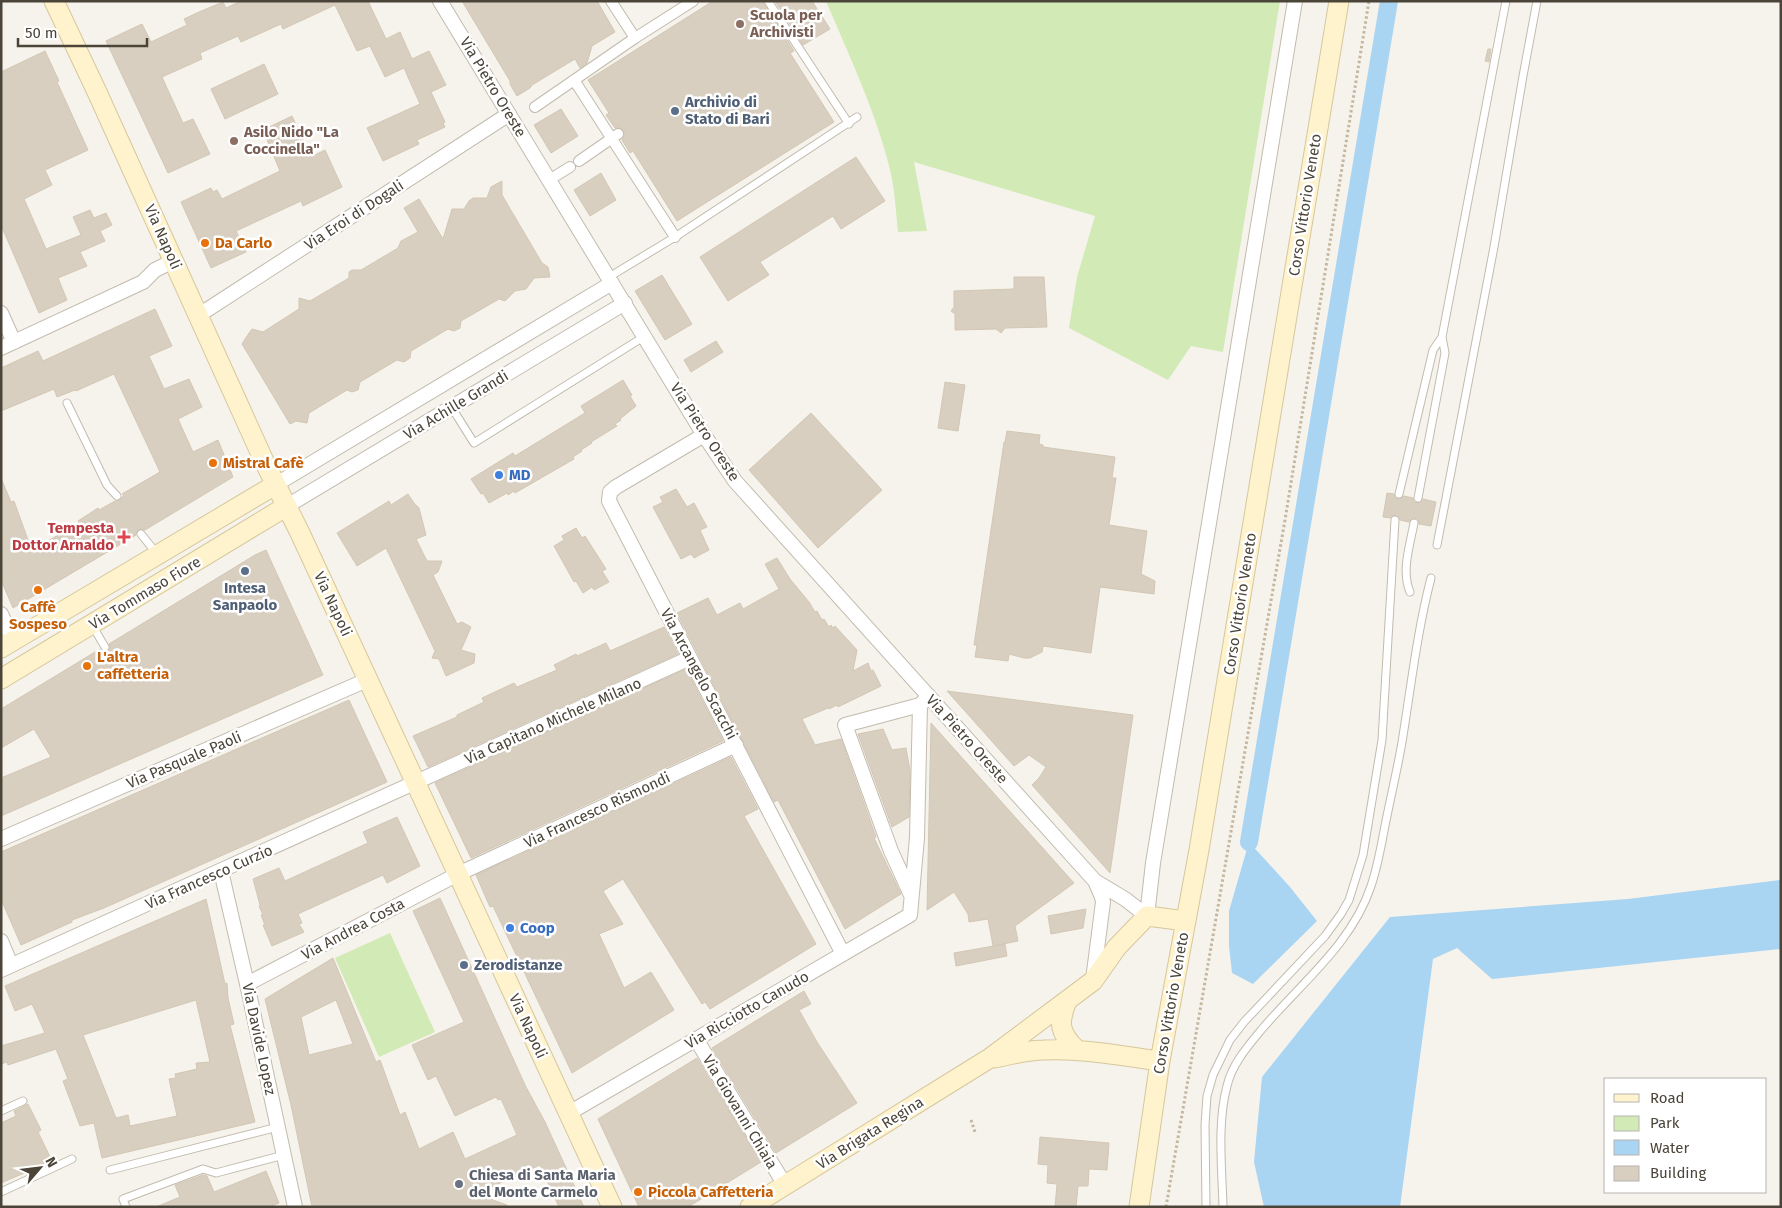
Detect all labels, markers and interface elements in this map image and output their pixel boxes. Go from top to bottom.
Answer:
place label: Scuola per Archivisti [749,6,823,41]
scale bar [18,15,146,47]
marker: Scuola per Archivisti [734,18,746,30]
text: 50 m [25,24,58,42]
street label: Via Pietro Oreste [456,34,530,140]
place label: Archivio di Stato di Bari [684,93,770,128]
marker: Archivio di Stato di Bari [669,105,681,117]
place label: Asilo Nido "La Coccinella" [243,123,339,158]
street label: Corso Vittorio Veneto [1285,133,1325,277]
marker: Asilo Nido "La Coccinella" [228,135,240,147]
street label: Via Eroi di Dogali [301,176,407,254]
street label: Via Napoli [141,202,185,272]
place label: Da Carlo [215,234,272,252]
marker: Da Carlo [199,237,211,249]
street label: Via Achille Grandi [400,367,512,443]
street label: Via Pietro Oreste [667,379,743,485]
place label: Mistral Cafè [223,454,304,472]
marker: Mistral Cafè [207,457,219,469]
place label: MD [509,466,531,484]
marker: MD [493,469,505,481]
place label: Tempesta Dottor Arnaldo [12,519,114,554]
marker: Tempesta Dottor Arnaldo [118,531,130,543]
street label: Corso Vittorio Veneto [1220,532,1260,676]
street label: Via Tommaso Fiore [86,553,204,633]
marker: Intesa Sanpaolo [239,565,251,577]
street label: Via Napoli [310,569,356,639]
place label: Intesa Sanpaolo [213,579,277,614]
marker: Caffè Sospeso [32,584,44,596]
place label: Caffè Sospeso [9,598,67,633]
street label: Via Arcangelo Scacchi [657,605,741,743]
place label: L'altra caffetteria [97,648,169,683]
marker: L'altra caffetteria [81,660,93,672]
street label: Via Capitano Michele Milano [462,674,644,768]
street label: Via Pietro Oreste [922,691,1012,787]
street label: Via Pasquale Paoli [124,728,244,792]
street label: Via Francesco Rismondi [521,768,673,852]
street label: Via Francesco Curzio [143,841,275,913]
street label: Via Andrea Costa [298,894,408,964]
place label: Coop [520,919,555,937]
marker: Coop [504,922,516,934]
street label: Corso Vittorio Veneto [1150,931,1192,1075]
place label: Zerodistanze [474,956,562,974]
marker: Zerodistanze [458,959,470,971]
street label: Via Ricciotto Canudo [682,967,812,1053]
street label: Via Davide Lopez [238,981,280,1097]
street label: Via Napoli [505,991,551,1061]
street label: Via Giovanni Chiaia [699,1052,781,1172]
legend [1604,1078,1767,1193]
text: Road [1650,1089,1685,1107]
street label: Via Brigata Regina [813,1093,927,1173]
text: Park [1650,1114,1680,1132]
text: Water [1650,1139,1689,1157]
north arrow [15,1143,65,1193]
text: N [41,1154,61,1170]
text: Building [1650,1164,1706,1182]
place label: Chiesa di Santa Maria del Monte Carmelo [469,1166,616,1201]
marker: Chiesa di Santa Maria del Monte Carmelo [453,1178,465,1190]
place label: Piccola Caffetteria [648,1183,773,1201]
marker: Piccola Caffetteria [632,1186,644,1198]

